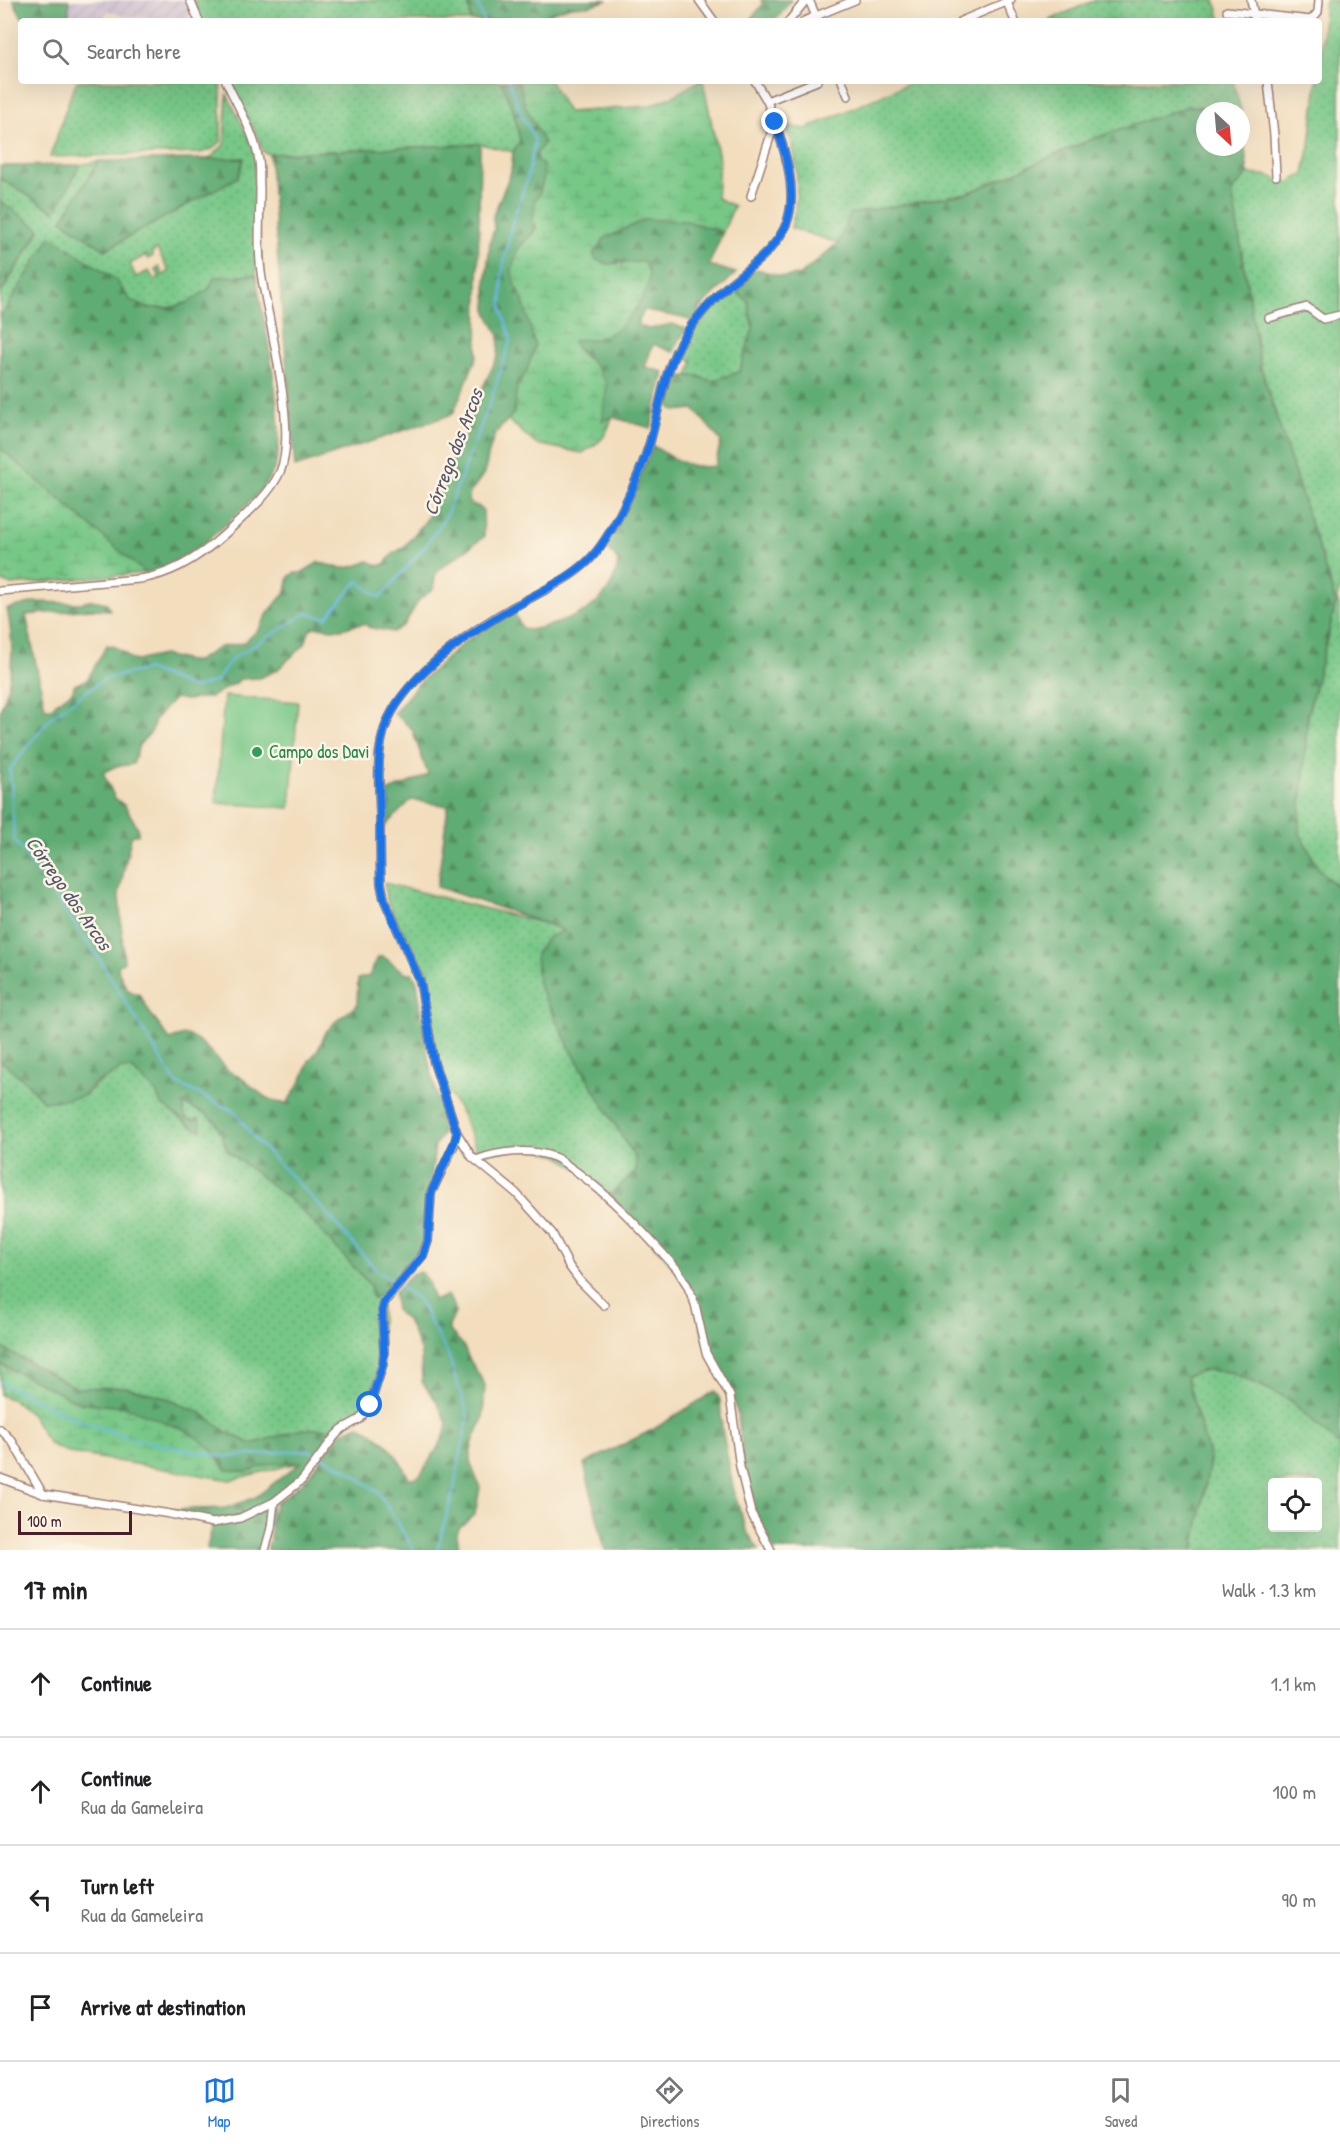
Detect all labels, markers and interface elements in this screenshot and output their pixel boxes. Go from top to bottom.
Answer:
search box [18,18,1322,84]
icon: search [39,35,72,68]
text: Search here [87,36,181,66]
north arrow [1196,102,1250,156]
route end [761,108,787,134]
water label: Córrego dos Arcos [416,383,491,519]
place label: Campo dos Davi [269,739,369,764]
marker: Campo dos Davi [250,745,264,759]
water label: Córrego dos Arcos [19,830,120,957]
route start [356,1391,382,1417]
map controls [1268,1478,1322,1532]
button: locate [1268,1478,1322,1532]
scale bar [18,1508,132,1536]
text: 100 m [27,1510,62,1532]
text: 17 min [24,1572,88,1607]
text: Walk · 1.3 km [1222,1576,1316,1603]
icon: ahead [24,1667,57,1700]
text: Continue [81,1668,152,1698]
text: 1.1 km [1271,1670,1316,1697]
text: Continue [81,1763,152,1793]
icon: ahead [24,1775,57,1808]
text: 100 m [1273,1778,1316,1805]
text: Rua da Gameleira [81,1793,203,1820]
text: Turn left [81,1871,154,1901]
icon: left [24,1883,57,1916]
text: 90 m [1282,1886,1316,1913]
text: Rua da Gameleira [81,1901,203,1928]
icon: arrive [24,1991,57,2024]
text: Arrive at destination [81,1992,246,2022]
tab: Map [203,2074,236,2132]
tab: Directions [641,2074,699,2132]
tab: Saved [1104,2074,1137,2132]

